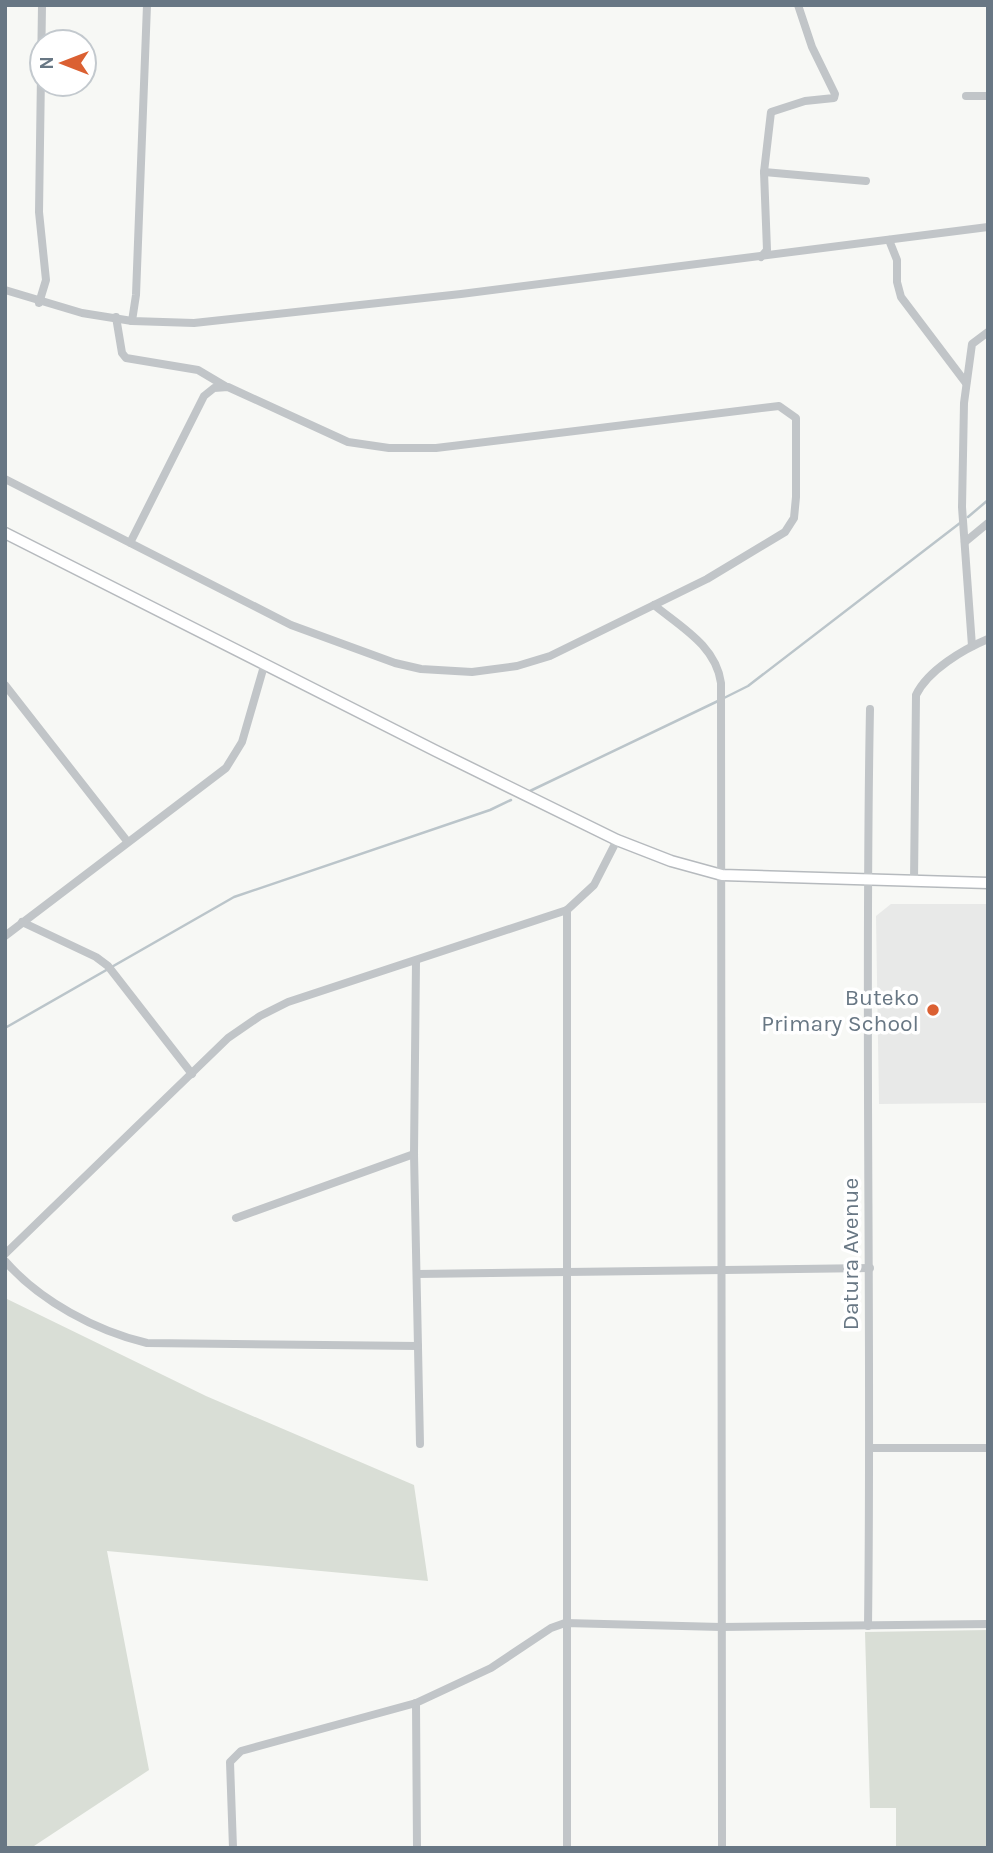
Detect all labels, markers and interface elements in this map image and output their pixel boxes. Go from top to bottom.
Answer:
north arrow [28,28,98,98]
text: N [36,56,58,70]
place label: Buteko Primary School [761,984,919,1037]
marker: Buteko Primary School [925,1002,941,1018]
street label: Datura Avenue [837,1178,864,1330]

